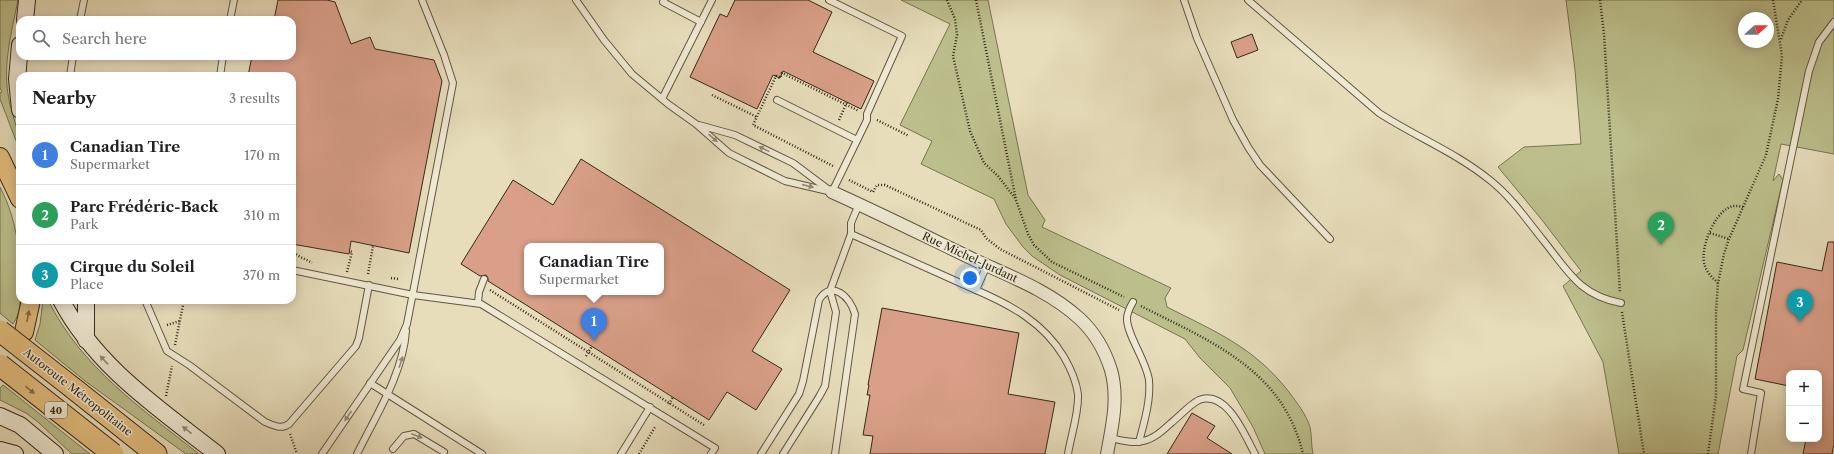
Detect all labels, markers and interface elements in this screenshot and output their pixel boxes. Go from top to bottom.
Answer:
north arrow [1738,12,1774,48]
search box [16,16,296,60]
icon: search [30,27,52,49]
text: Search here [62,29,147,48]
text: Nearby [32,88,96,108]
text: 3 results [229,90,280,106]
one-way arrow [707,134,718,143]
text: Canadian Tire [70,137,180,156]
one-way arrow [759,146,770,152]
text: 1 [42,147,48,163]
text: 170 m [244,147,280,163]
text: Supermarket [70,156,150,172]
one-way arrow [802,184,815,190]
text: Parc Frédéric-Back [70,197,218,216]
text: 2 [41,207,49,223]
text: 310 m [244,207,280,223]
pin: 2 [1648,212,1674,245]
text: Park [70,216,98,232]
street label: Rue Michel-Jurdant [920,229,1020,285]
popup [524,243,664,295]
text: Canadian Tire [539,252,649,271]
text: Cirque du Soleil [70,257,195,276]
text: 3 [41,267,49,283]
text: 370 m [243,267,280,283]
your location [960,268,980,288]
text: Supermarket [539,271,619,287]
text: Place [70,276,103,292]
pin: 3 [1787,289,1813,322]
pin: 1 [581,308,607,341]
one-way arrow [26,310,32,322]
street label: Autoroute Métropolitaine [20,344,135,439]
one-way arrow [99,355,109,365]
one-way arrow [398,356,404,368]
map controls [1786,370,1822,442]
button: + [1786,370,1822,406]
one-way arrow [25,385,36,394]
road number: 40 [45,402,67,418]
button: − [1786,406,1822,442]
one-way arrow [344,410,352,421]
one-way arrow [181,425,192,434]
one-way arrow [411,433,423,440]

